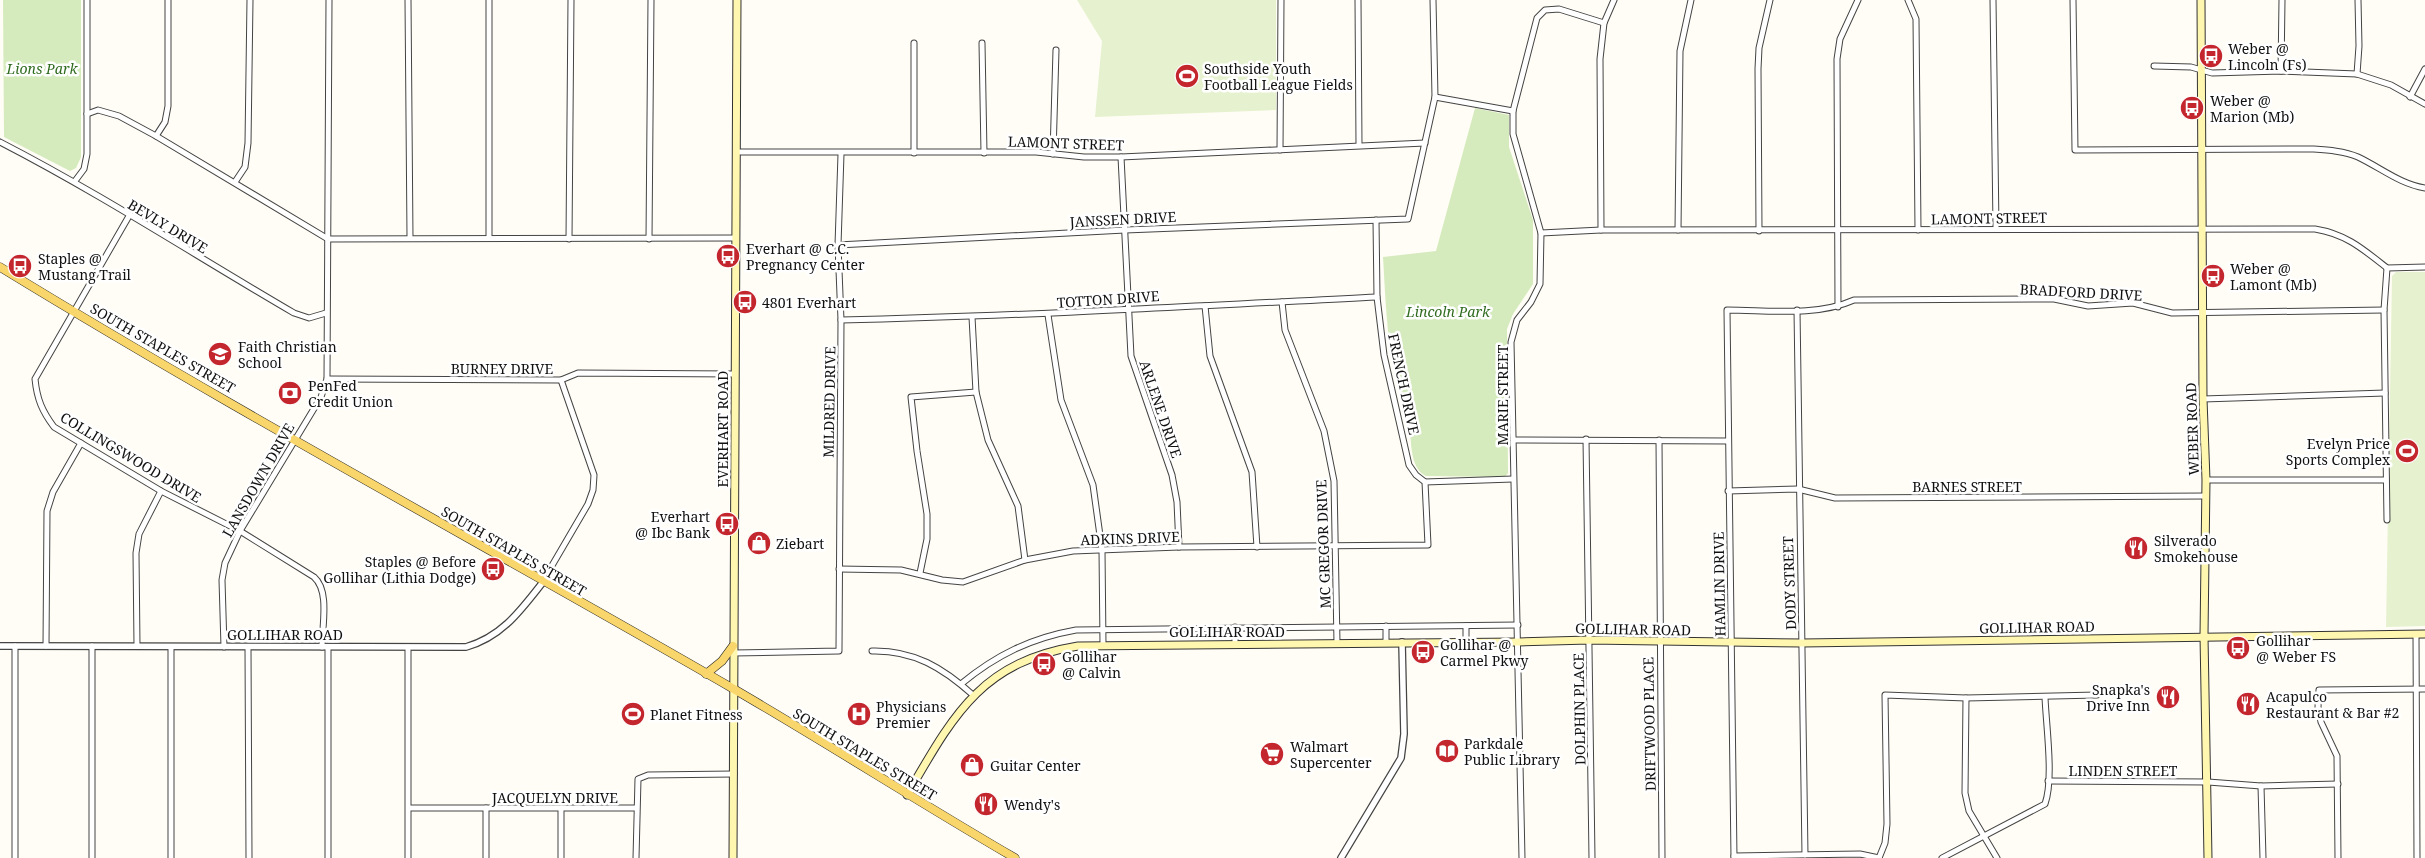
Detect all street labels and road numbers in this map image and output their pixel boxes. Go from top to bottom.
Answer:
street label: LAMONT STREET [1008,131,1125,155]
street label: BEVLY DRIVE [125,195,212,257]
street label: JANSSEN DRIVE [1068,207,1177,231]
street label: LAMONT STREET [1931,207,2048,229]
street label: BRADFORD DRIVE [2019,279,2143,305]
street label: TOTTON DRIVE [1056,286,1160,312]
street label: SOUTH STAPLES STREET [87,299,239,398]
street label: FRENCH DRIVE [1384,332,1424,437]
street label: MARIE STREET [1493,344,1512,445]
street label: MILDRED DRIVE [819,346,839,458]
street label: ARLENE DRIVE [1135,358,1187,461]
street label: BURNEY DRIVE [451,359,554,378]
street label: EVERHART ROAD [713,371,732,487]
street label: WEBER ROAD [2181,382,2203,476]
street label: COLLINGSWOOD DRIVE [57,407,205,507]
street label: LANSDOWN DRIVE [218,419,299,541]
street label: BARNES STREET [1912,477,2022,496]
street label: MC GREGOR DRIVE [1311,479,1335,609]
street label: SOUTH STAPLES STREET [438,502,590,601]
street label: ADKINS DRIVE [1080,527,1180,549]
street label: HAMLIN DRIVE [1709,531,1729,637]
street label: DODY STREET [1778,535,1800,630]
street label: GOLLIHAR ROAD [1979,616,2095,638]
street label: GOLLIHAR ROAD [1575,618,1691,640]
street label: GOLLIHAR ROAD [1169,622,1285,641]
street label: GOLLIHAR ROAD [227,625,343,644]
street label: DOLPHIN PLACE [1569,652,1589,765]
street label: DRIFTWOOD PLACE [1638,656,1660,791]
street label: SOUTH STAPLES STREET [790,703,941,805]
street label: LINDEN STREET [2069,761,2178,780]
street label: JACQUELYN DRIVE [491,788,618,807]

